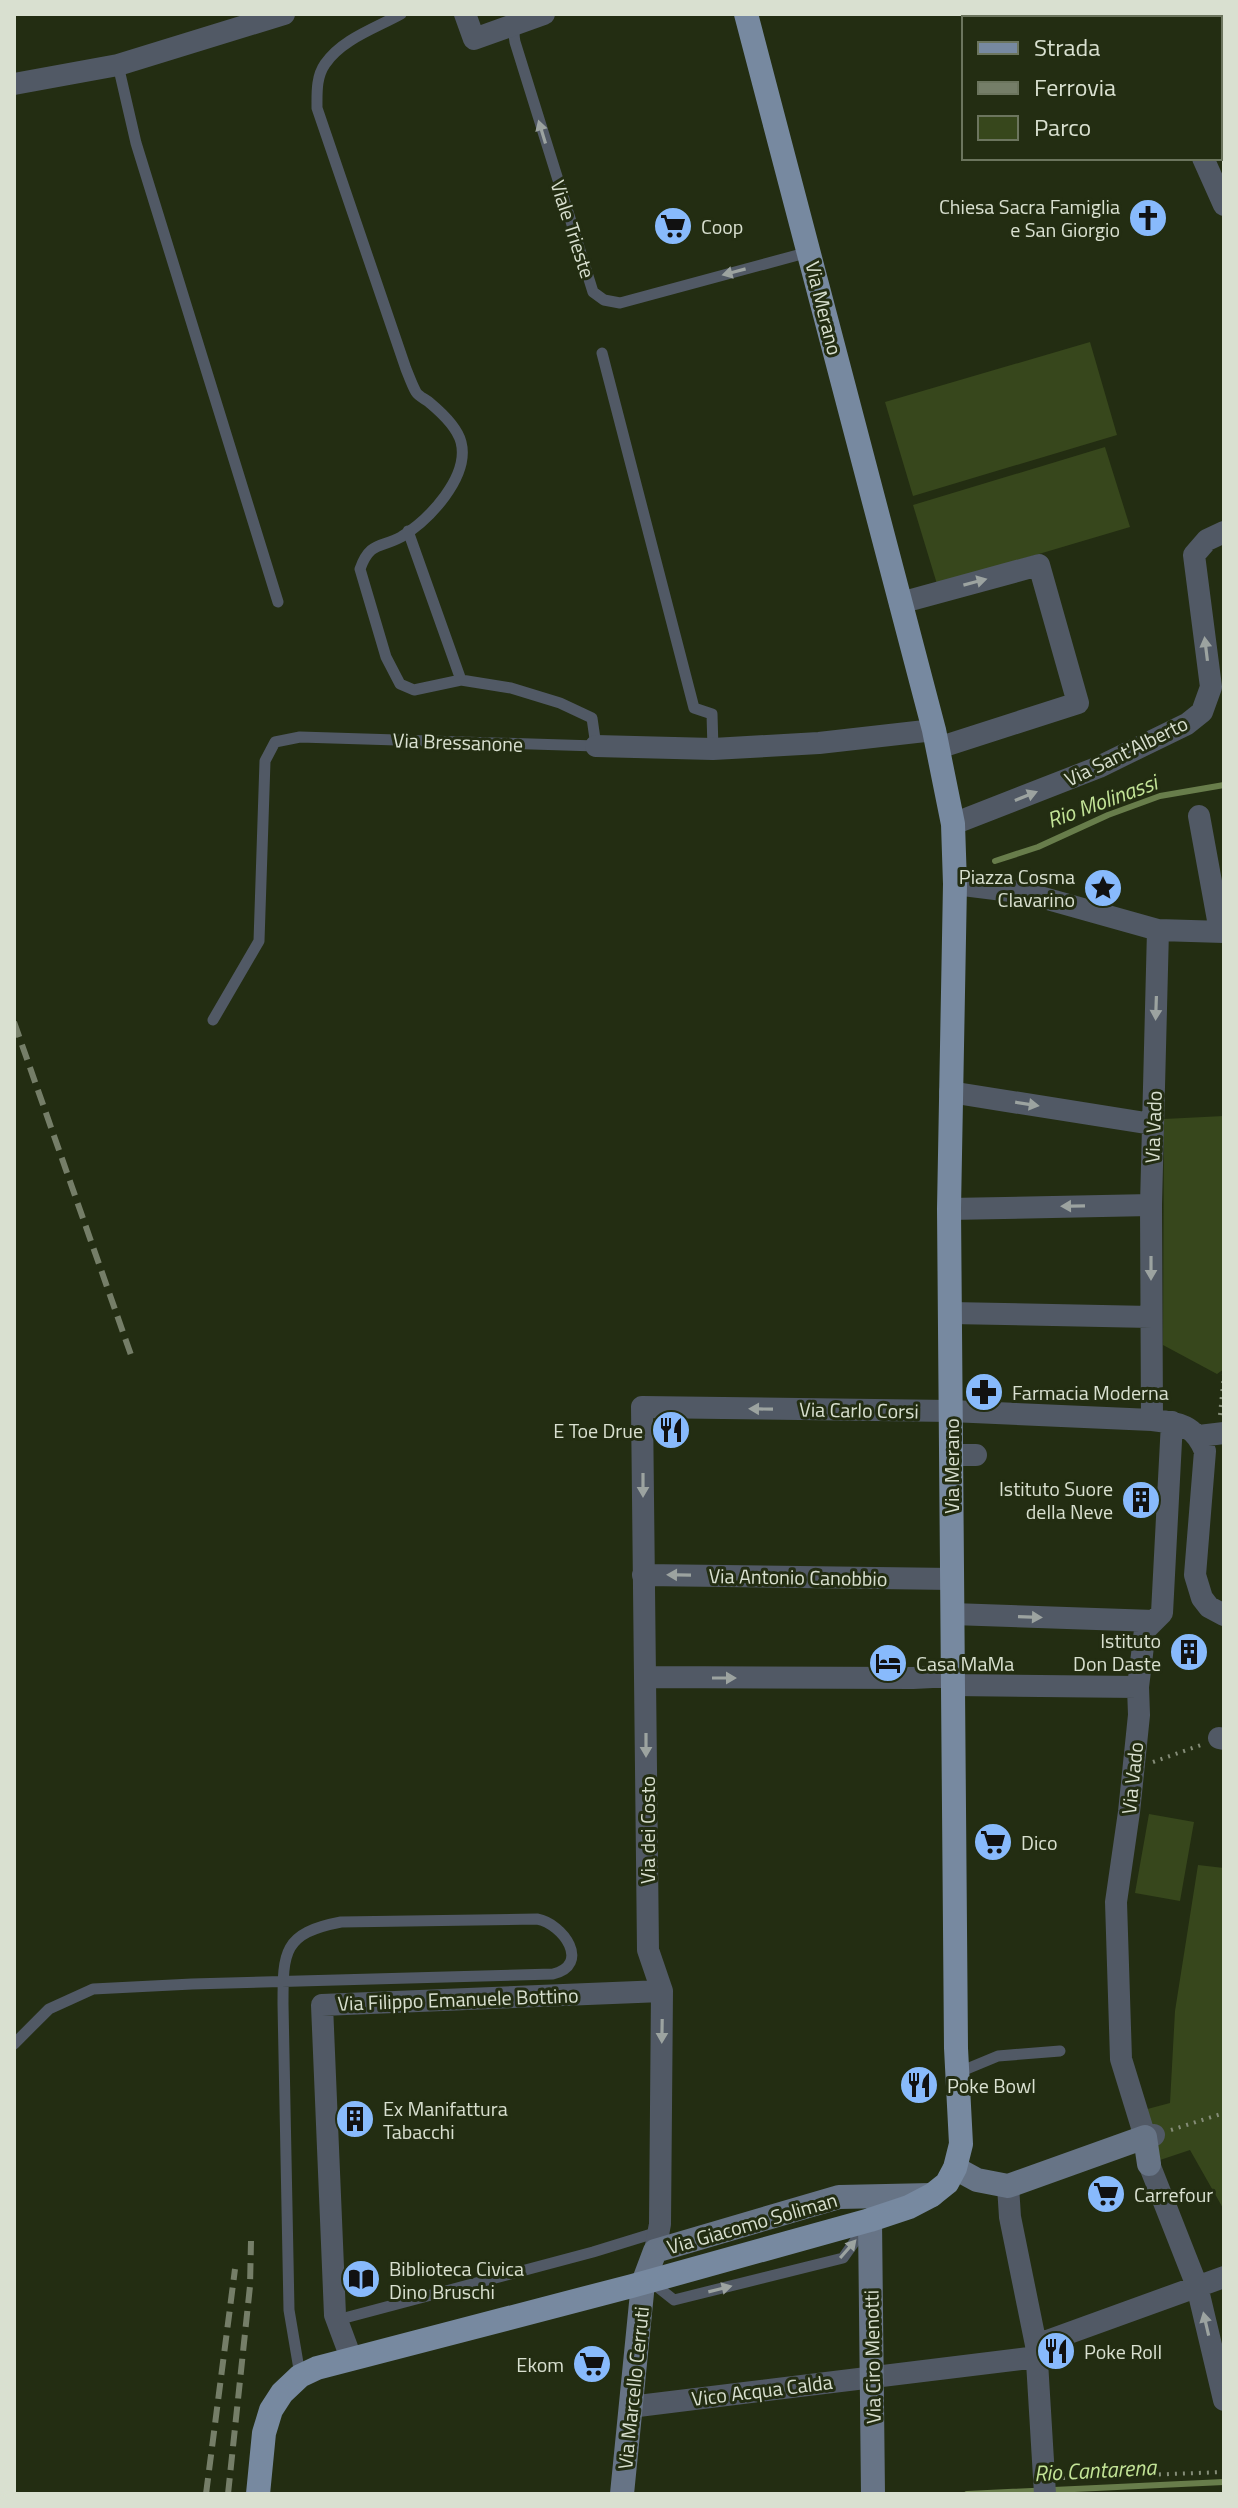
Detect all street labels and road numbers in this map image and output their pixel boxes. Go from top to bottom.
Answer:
street label: Viale Trieste [543,176,603,282]
street label: Via Merano [797,258,851,358]
street label: Via Sant'Alberto [1059,708,1193,794]
street label: Via Bressanone [392,724,524,760]
street label: Via Vado [1136,1090,1170,1164]
street label: Via Carlo Corsi [799,1393,919,1427]
street label: Via Merano [936,1418,967,1514]
street label: Via Antonio Canobbio [708,1560,888,1594]
street label: Via Vado [1113,1740,1151,1816]
street label: Via dei Costo [632,1776,663,1884]
street label: Via Filippo Emanuele Bottino [337,1979,579,2019]
street label: Via Giacomo Soliman [663,2184,841,2262]
street label: Via Ciro Menotti [855,2290,889,2424]
street label: Via Marcello Cerruti [609,2305,657,2471]
street label: Vico Acqua Calda [690,2366,834,2414]

